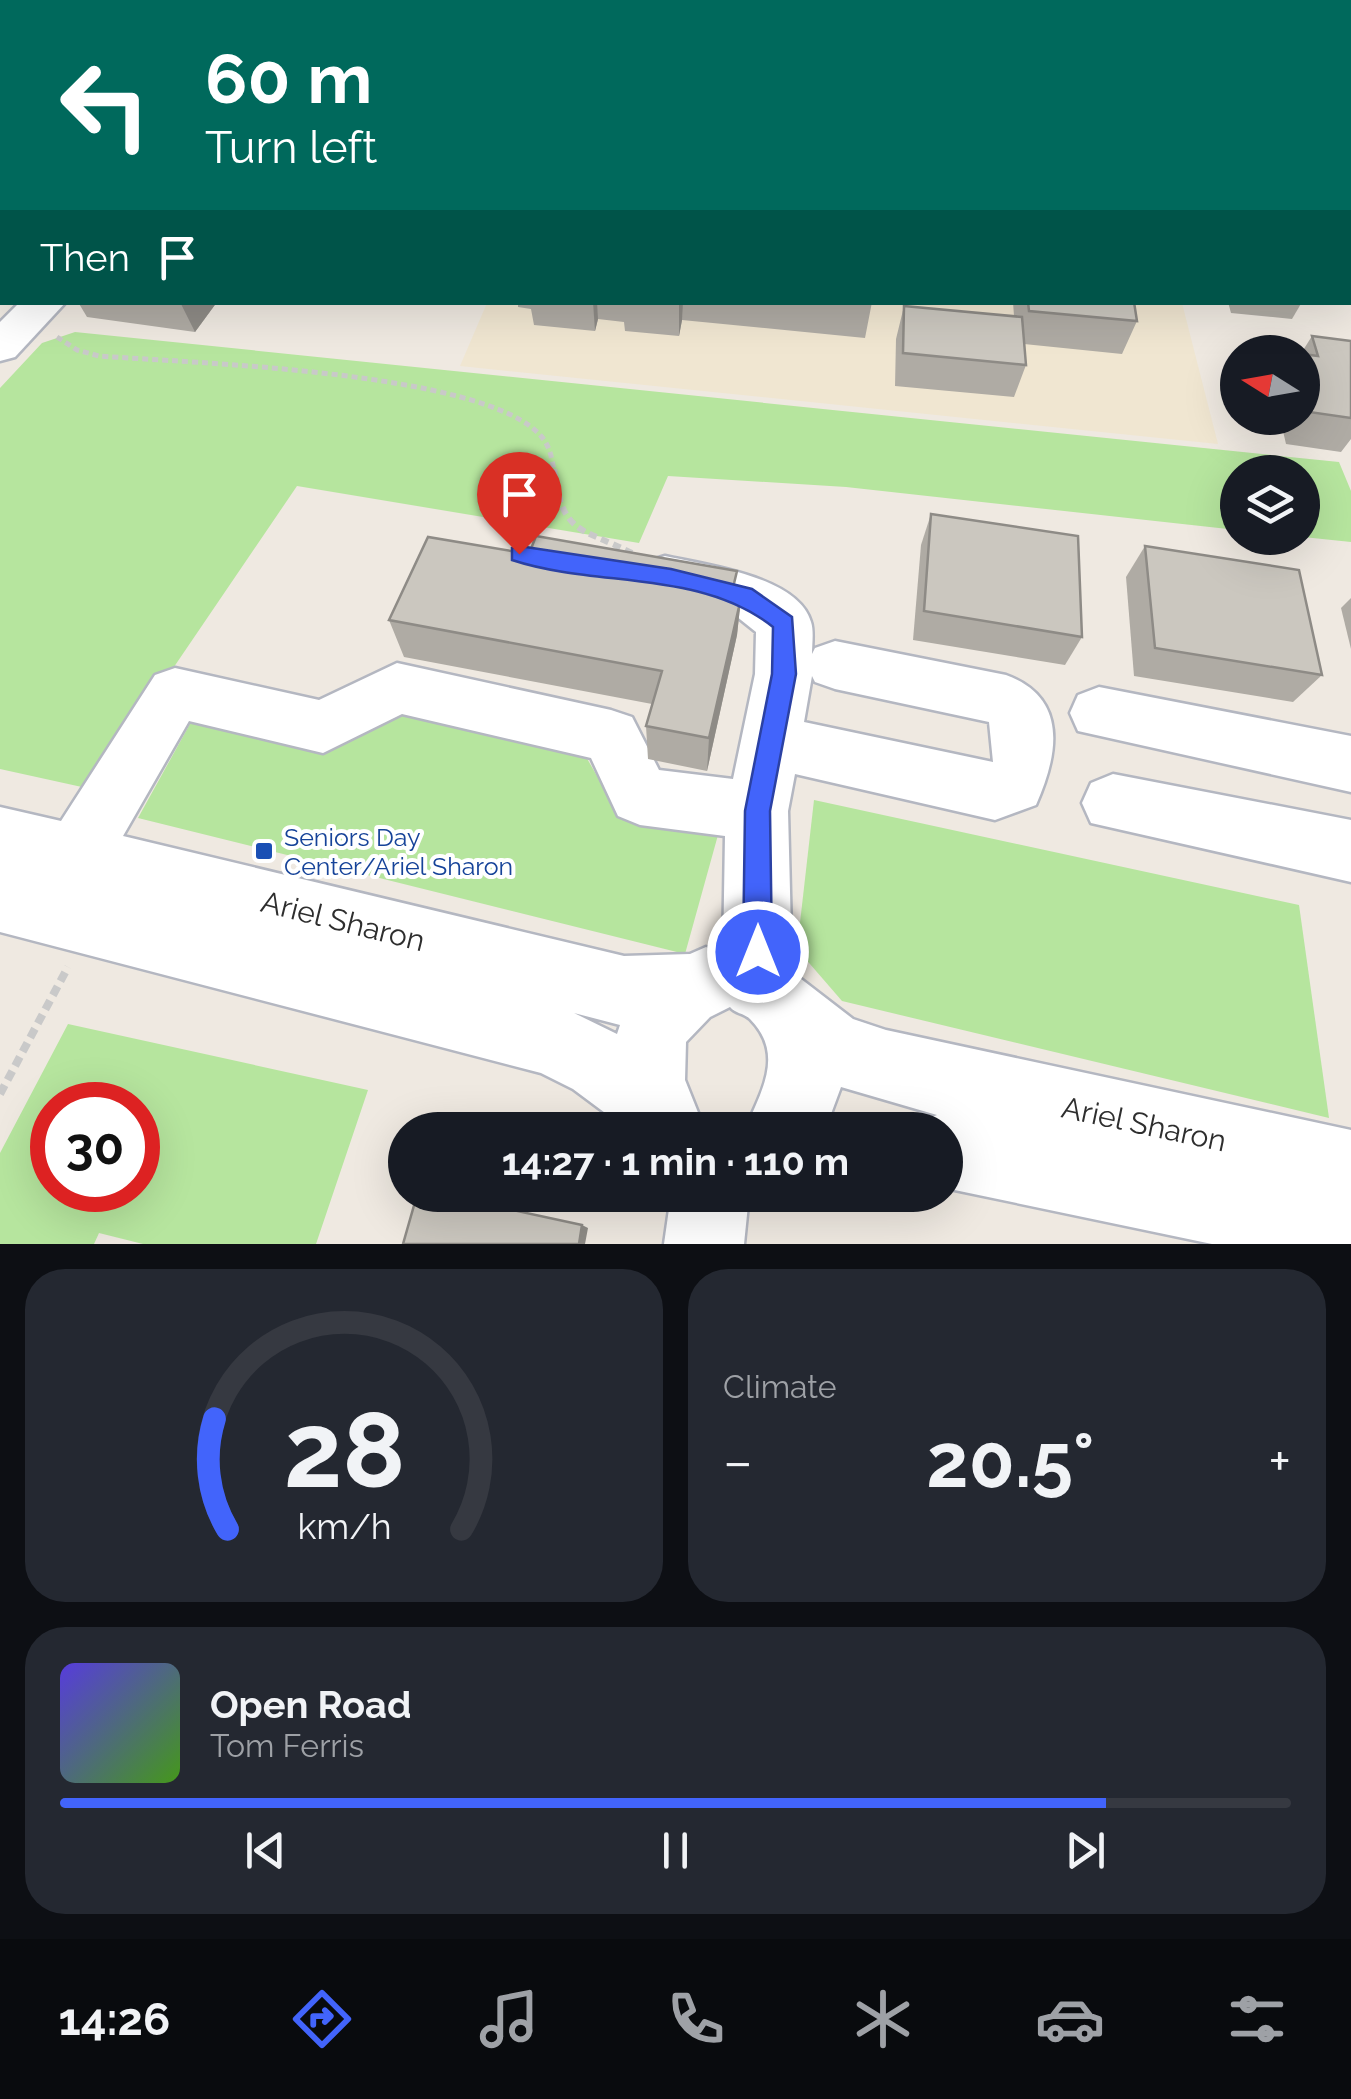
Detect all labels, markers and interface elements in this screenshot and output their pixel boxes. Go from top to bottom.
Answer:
text: 60 m [205,37,372,119]
icon: left [40,40,170,170]
text: Turn left [205,121,377,174]
icon: arrive [150,230,205,285]
text: Then [40,235,130,280]
north arrow [1220,335,1320,435]
map controls [1220,335,1320,555]
pin [477,452,562,555]
button: layers [1220,455,1320,555]
icon: arrive [492,467,547,522]
place label: Seniors Day Center/Ariel Sharon [284,822,513,881]
marker: Seniors Day Center/Ariel Sharon [253,840,275,862]
street label: Ariel Sharon [258,884,428,958]
position arrow [706,900,810,1004]
speed limit sign: 30 [30,1082,160,1212]
street label: Ariel Sharon [1059,1089,1229,1159]
text: 14:27 · 1 min · 110 m [502,1139,849,1184]
text: Climate [723,1368,837,1405]
text: 28 [283,1389,405,1511]
text: 20.5° [926,1416,1094,1505]
text: − [723,1429,753,1494]
text: + [1268,1429,1291,1494]
text: km/h [297,1505,391,1547]
text: Open Road [210,1682,411,1727]
text: Tom Ferris [210,1727,364,1764]
icon: previous [238,1823,293,1878]
icon: pause [648,1823,703,1878]
icon: next [1058,1823,1113,1878]
icon: directions [287,1984,357,2054]
icon: music [474,1984,544,2054]
icon: phone [661,1984,731,2054]
icon: climate [848,1984,918,2054]
icon: car [1035,1984,1105,2054]
icon: filters [1222,1984,1292,2054]
text: 14:26 [59,1993,170,2046]

